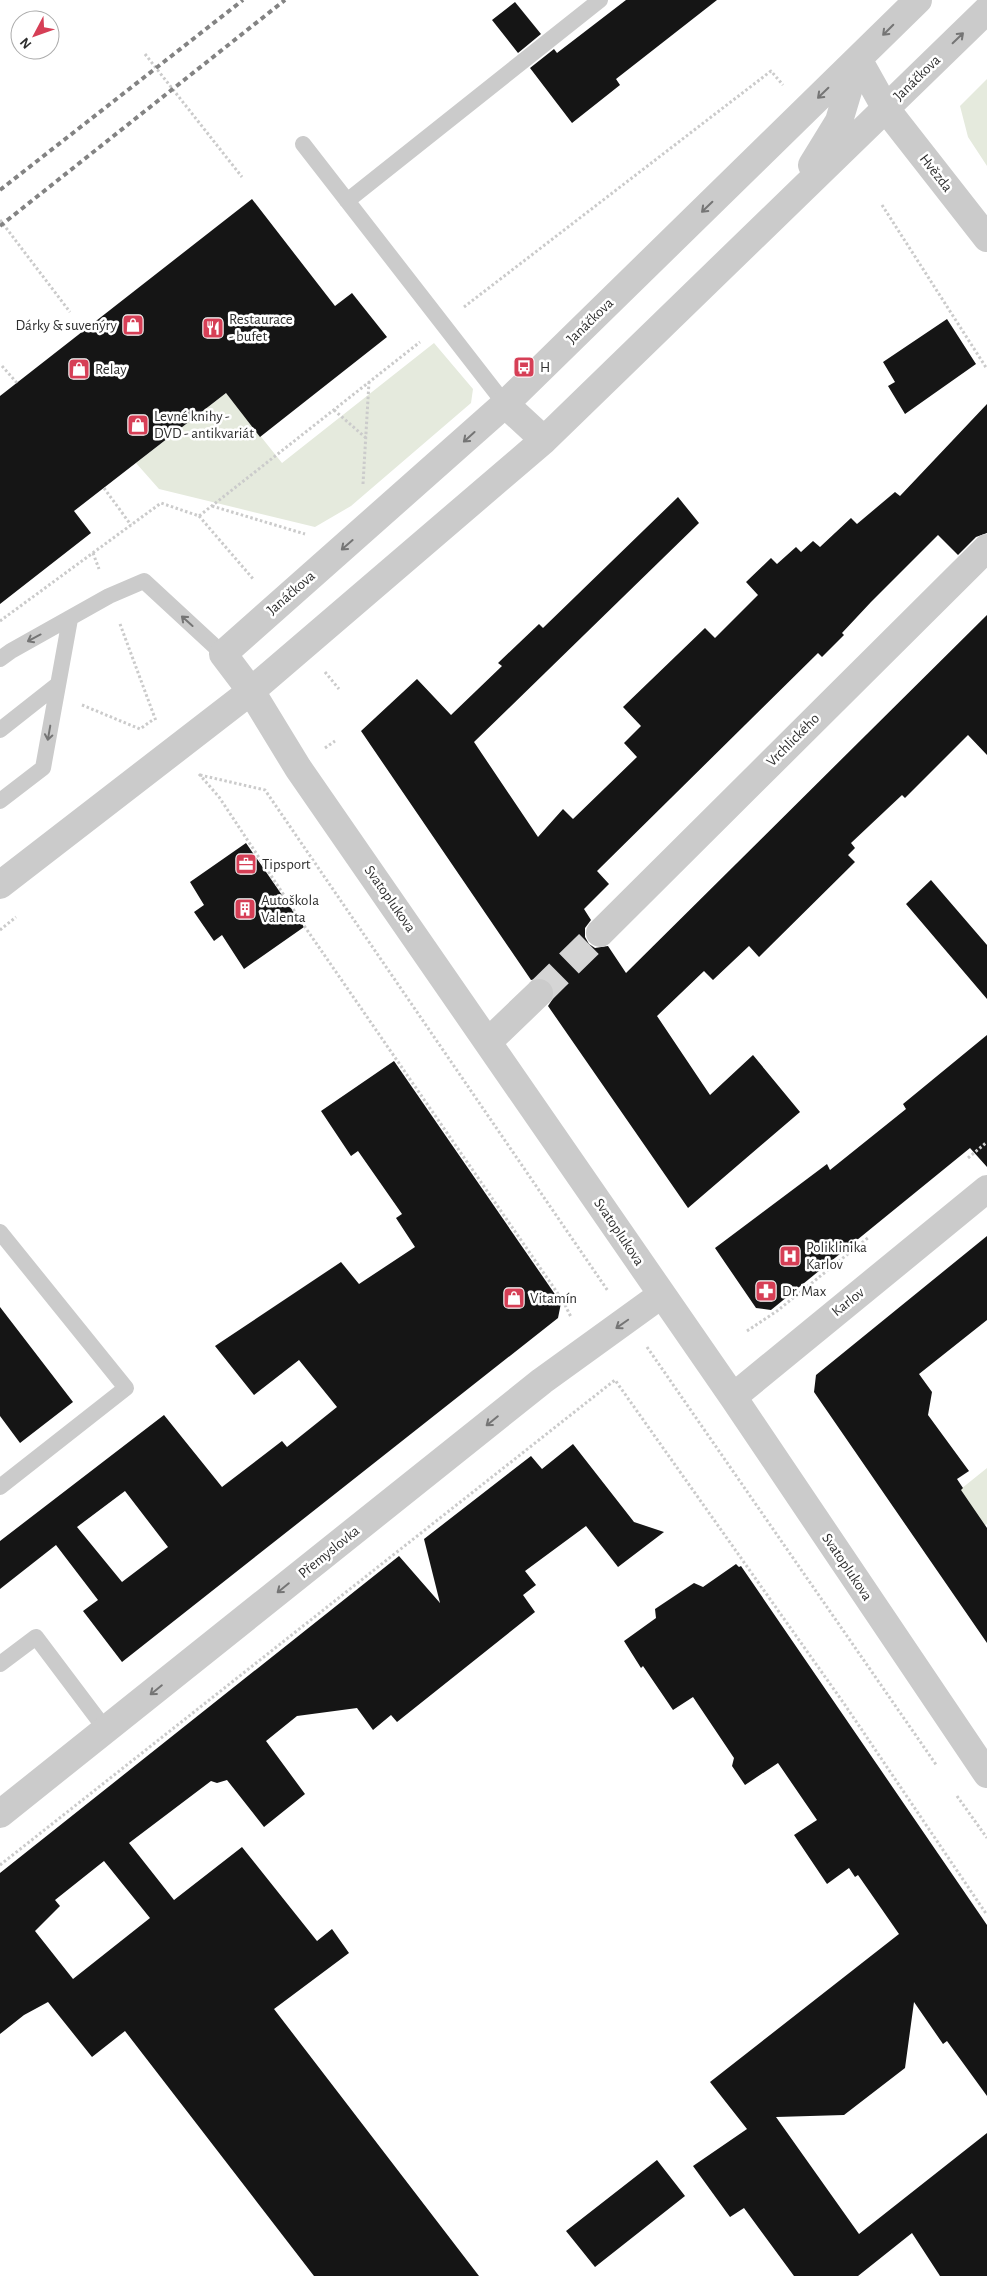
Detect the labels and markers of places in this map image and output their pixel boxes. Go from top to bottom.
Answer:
place label: Restaurace - bufet [229,312,293,344]
shop icon: Dárky & suvenýry [121,313,145,337]
restaurant icon: Restaurace - bufet [201,316,225,340]
place label: Dárky & suvenýry [15,318,118,333]
bus stop icon: H [512,355,536,379]
shop icon: Relay [67,357,91,381]
place label: H [540,360,550,375]
place label: Relay [95,362,127,377]
place label: Levné knihy - DVD - antikvariát [154,409,254,441]
shop icon: Levné knihy - DVD - antikvariát [126,413,150,437]
office icon: Tipsport [234,852,258,876]
place label: Tipsport [262,857,311,872]
place label: Autoškola Valenta [261,893,319,925]
building icon: Autoškola Valenta [233,897,257,921]
place label: Poliklinika Karlov [806,1240,867,1272]
hospital icon: Poliklinika Karlov [778,1244,802,1268]
pharmacy icon: Dr. Max [754,1279,778,1303]
place label: Dr. Max [782,1284,827,1299]
shop icon: Vitamín [502,1286,526,1310]
place label: Vitamín [530,1291,577,1306]

